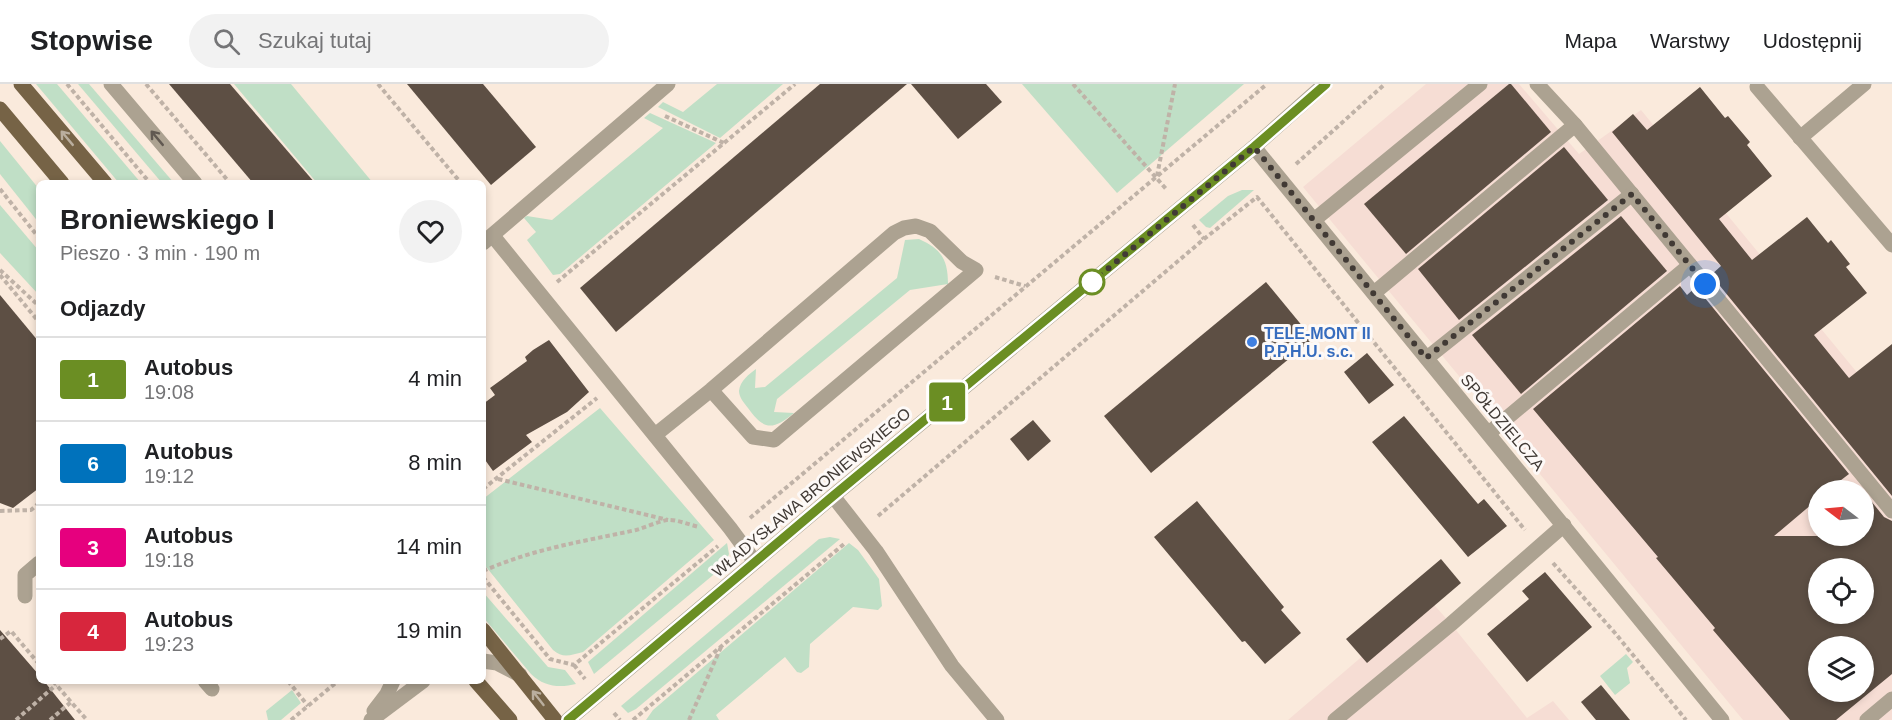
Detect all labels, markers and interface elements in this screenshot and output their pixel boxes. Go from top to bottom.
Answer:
search box [189,14,609,68]
text: Stopwise [30,25,153,56]
icon: search [210,25,243,58]
text: Szukaj tutaj [258,28,372,53]
text: Mapa [1565,29,1617,52]
text: Warstwy [1650,29,1730,52]
text: Udostępnij [1763,29,1862,52]
one-way arrow [60,131,74,146]
one-way arrow [150,131,164,146]
button: heart [399,200,462,263]
text: Broniewskiego I [60,204,275,235]
text: Pieszo · 3 min · 190 m [60,242,260,264]
unlabelled marker [1079,269,1105,295]
your location [1690,269,1720,299]
text: Odjazdy [60,296,146,321]
place label: TELE-MONT II P.P.H.U. s.c. [1264,325,1371,360]
marker: TELE-MONT II P.P.H.U. s.c. [1245,335,1259,349]
text: Autobus [144,355,233,380]
text: 4 min [408,366,462,391]
text: 1 [87,368,99,391]
street label: SPÓŁDZIELCZA [1458,370,1549,474]
text: 19:08 [144,381,194,403]
line badge: 1 [928,382,966,422]
text: 1 [941,391,953,414]
street label: WŁADYSŁAWA BRONIEWSKIEGO [709,405,914,580]
text: Autobus [144,439,233,464]
text: 8 min [408,450,462,475]
text: 6 [87,452,99,475]
text: 19:12 [144,465,194,487]
north arrow [1808,480,1874,546]
map controls [1808,480,1874,702]
text: Autobus [144,523,233,548]
text: 14 min [396,534,462,559]
text: 3 [87,536,99,559]
text: 19:18 [144,549,194,571]
button: locate [1808,558,1874,624]
text: Autobus [144,607,233,632]
text: 19 min [396,618,462,643]
text: 4 [87,620,99,643]
text: 19:23 [144,633,194,655]
button: layers [1808,636,1874,702]
one-way arrow [531,690,544,706]

